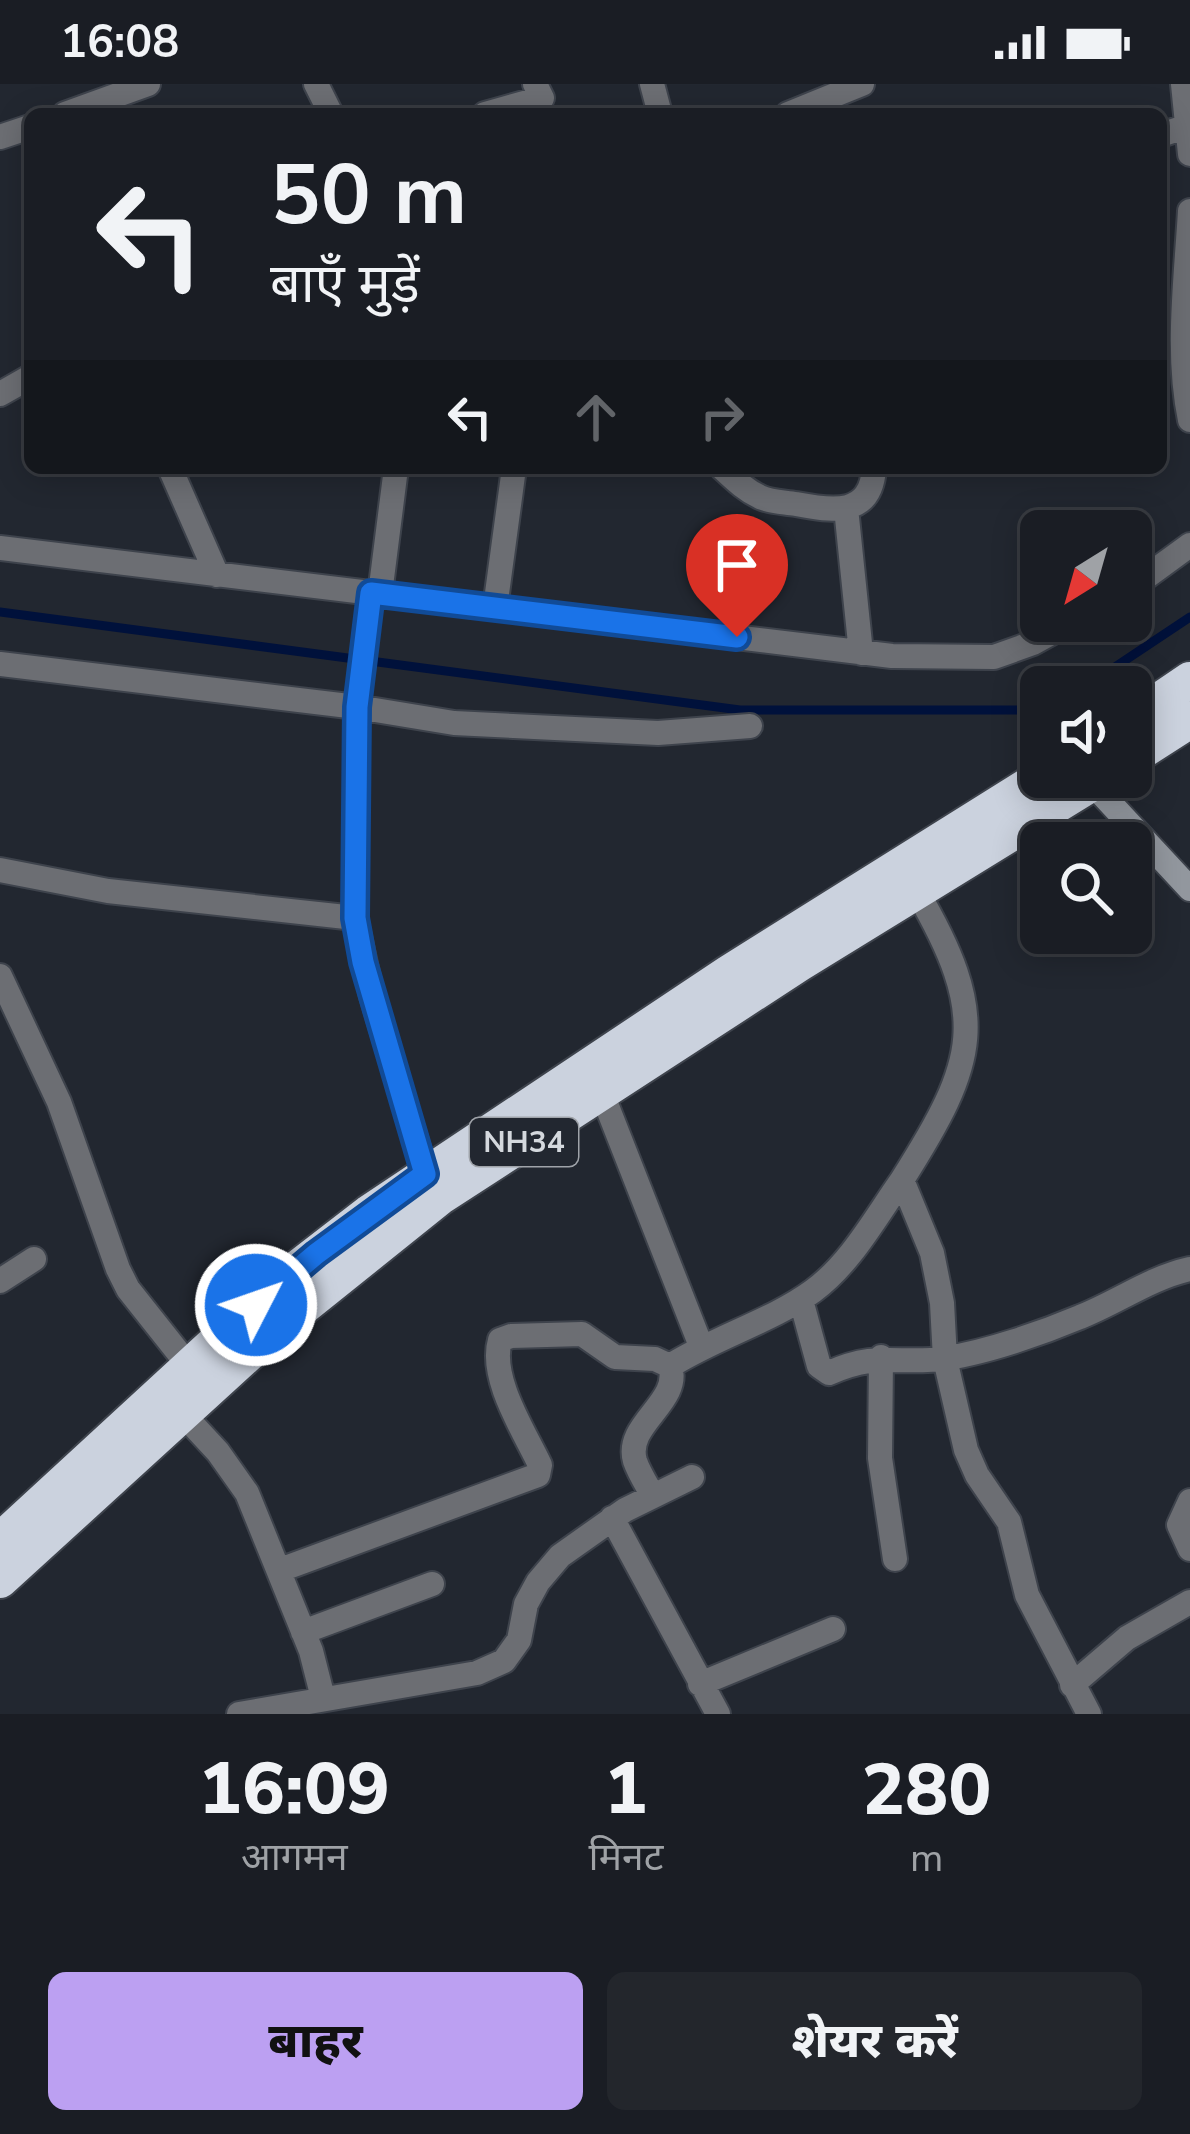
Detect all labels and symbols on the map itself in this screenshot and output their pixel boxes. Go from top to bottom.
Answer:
north arrow [1020,510,1152,642]
pin [686,514,788,637]
road number: NH34 [470,1118,578,1166]
position arrow [193,1242,319,1368]

